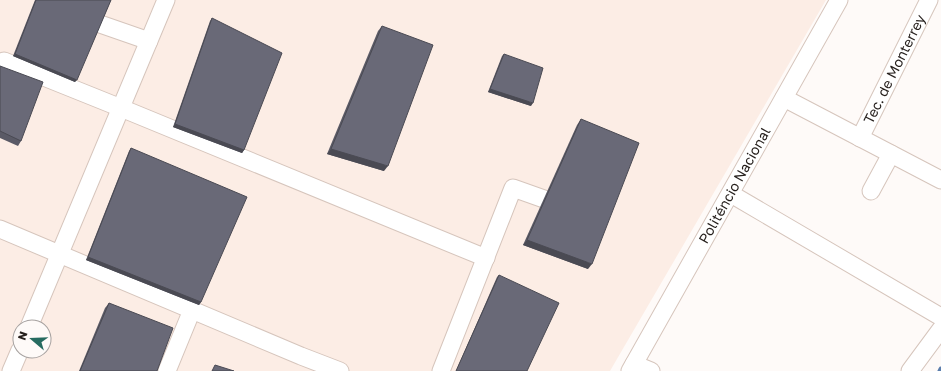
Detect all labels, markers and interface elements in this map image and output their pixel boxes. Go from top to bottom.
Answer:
street label: Tec. de Monterrey [860,11,928,126]
street label: Politéncio Nacional [695,124,774,246]
north arrow [12,319,52,359]
text: N [15,330,30,342]

